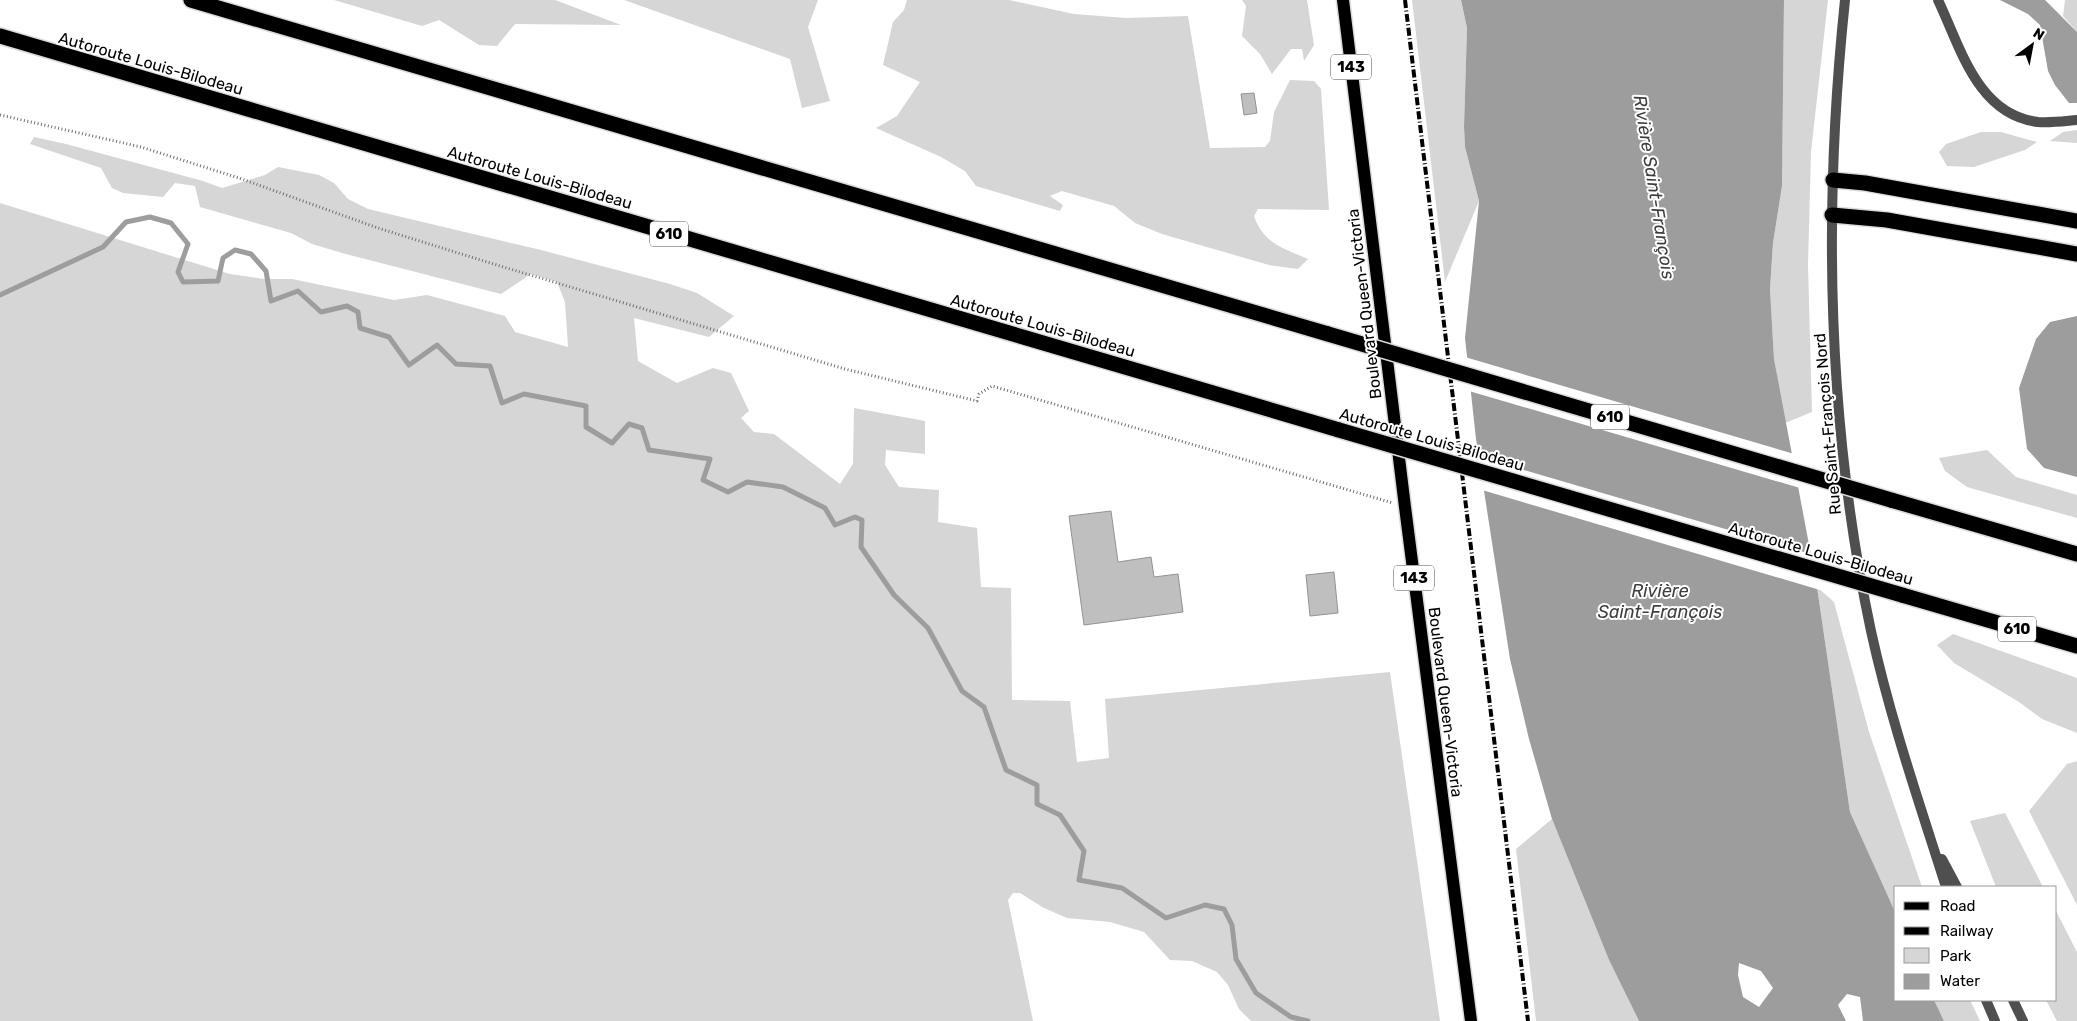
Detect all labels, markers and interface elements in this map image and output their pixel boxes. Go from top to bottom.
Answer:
north arrow [2007,20,2057,70]
text: N [2030,25,2047,44]
street label: Autoroute Louis-Bilodeau [56,28,245,99]
road number: 143 [1331,54,1371,80]
water label: Rivière Saint-François [1629,93,1679,281]
street label: Autoroute Louis-Bilodeau [445,142,634,213]
street label: Boulevard Queen-Victoria [1343,208,1386,400]
road number: 610 [650,222,688,246]
street label: Autoroute Louis-Bilodeau [948,290,1137,361]
street label: Rue Saint-François Nord [1810,332,1845,516]
street label: Autoroute Louis-Bilodeau [1337,404,1526,475]
road number: 610 [1591,404,1629,430]
street label: Autoroute Louis-Bilodeau [1726,518,1915,589]
road number: 143 [1394,566,1434,590]
water label: Rivière Saint-François [1598,580,1722,623]
street label: Boulevard Queen-Victoria [1424,606,1467,798]
road number: 610 [1998,616,2036,642]
legend [1894,886,2057,1001]
text: Road [1940,897,1976,915]
text: Railway [1940,922,1994,940]
text: Park [1940,947,1971,965]
text: Water [1940,972,1980,990]

